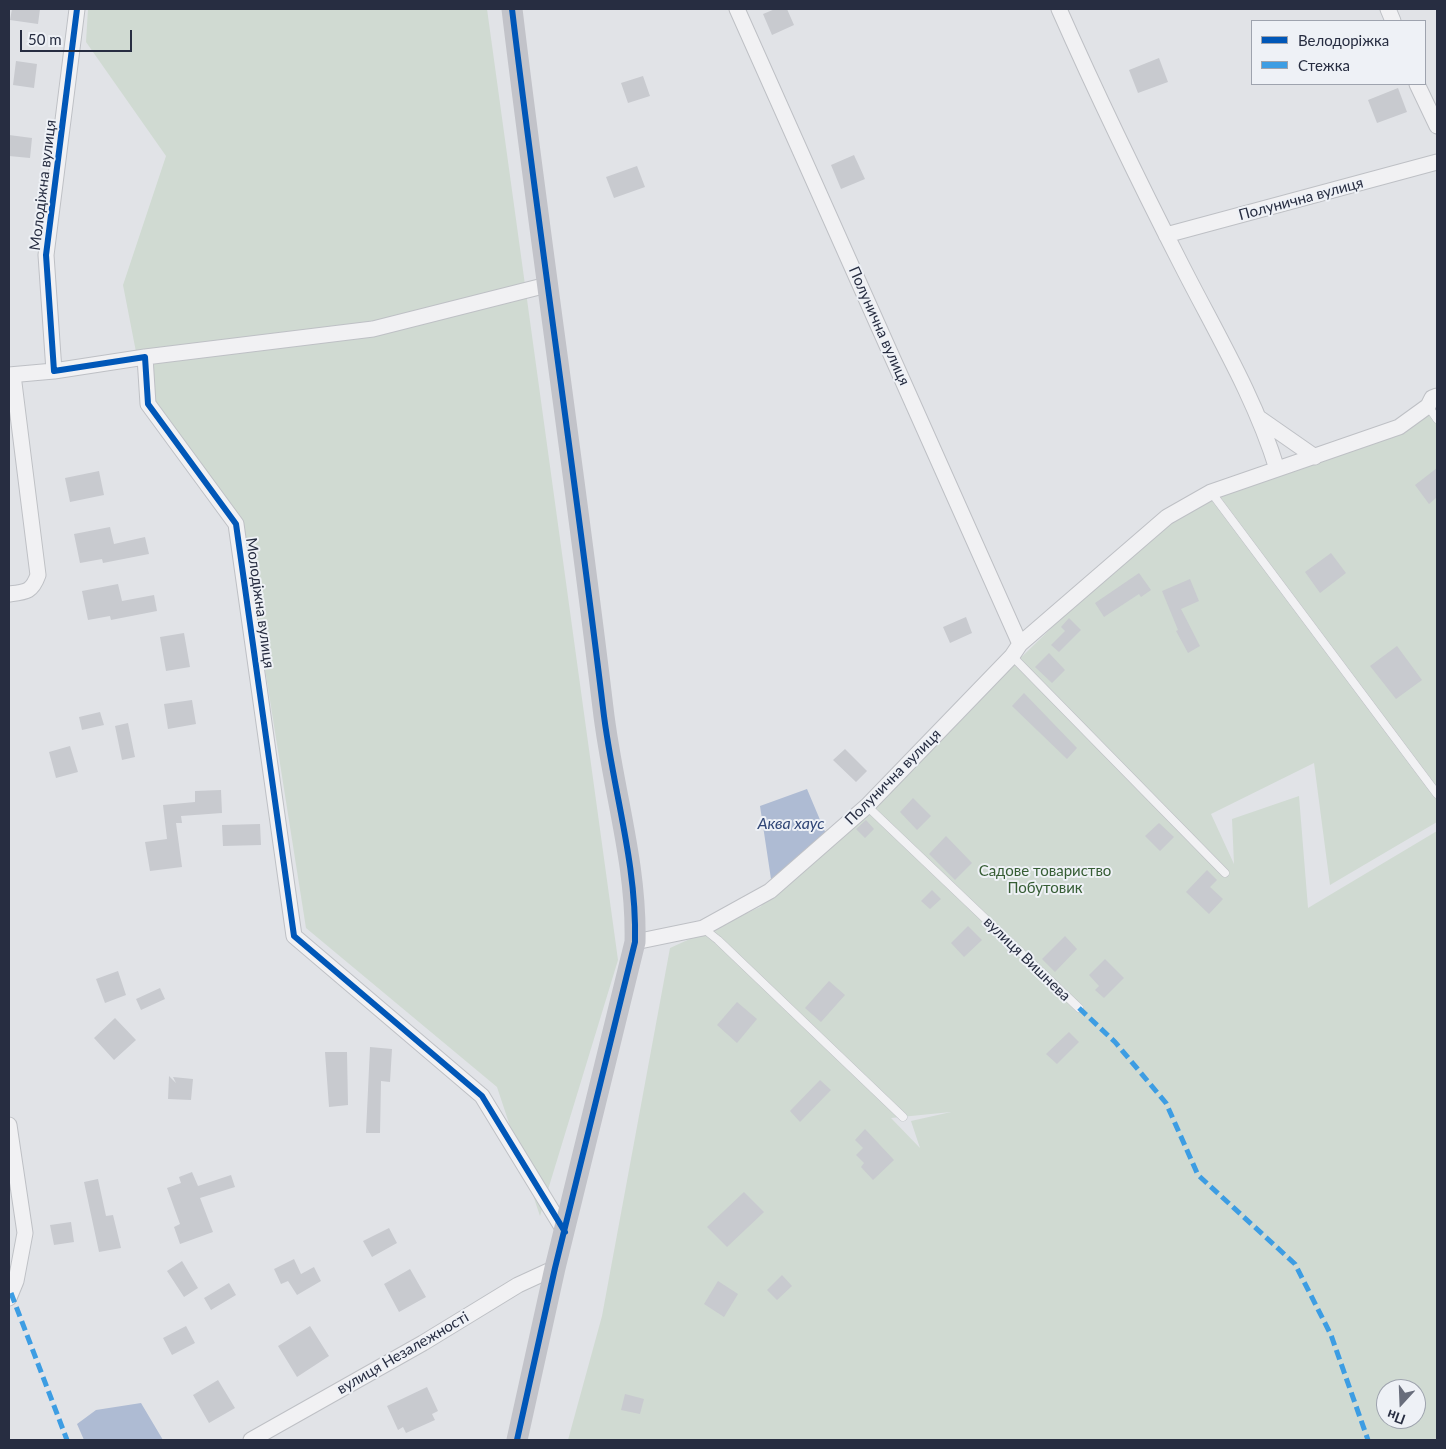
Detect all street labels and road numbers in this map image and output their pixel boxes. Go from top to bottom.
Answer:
street label: Молодіжна вулиця [26,119,60,251]
street label: Полунична вулиця [1237,174,1365,224]
street label: Полунична вулиця [845,264,913,388]
street label: Молодіжна вулиця [242,537,278,669]
street label: Полунична вулиця [841,725,945,829]
street label: вулиця Вишнева [980,913,1074,1005]
street label: вулиця Незалежності [334,1308,472,1398]

